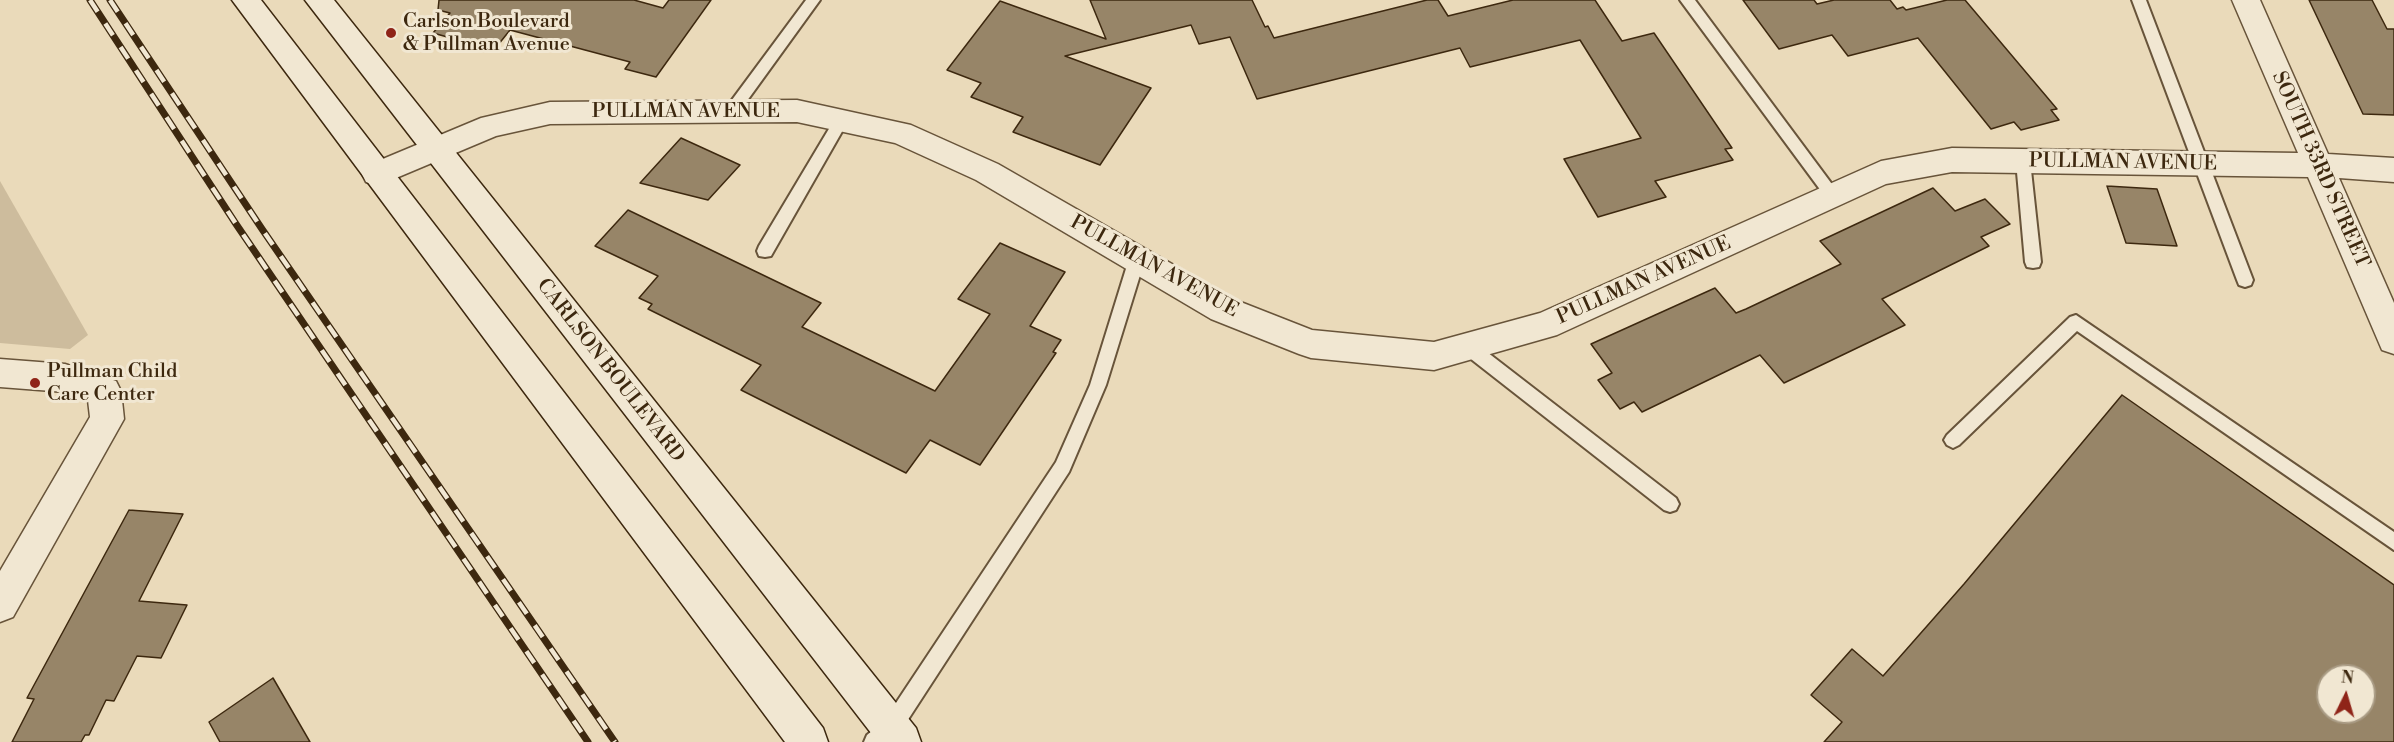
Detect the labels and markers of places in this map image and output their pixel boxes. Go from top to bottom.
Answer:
place label: Carlson Boulevard & Pullman Avenue [403,10,570,57]
marker: Carlson Boulevard & Pullman Avenue [384,26,398,40]
place label: Pullman Child Care Center [47,360,177,407]
marker: Pullman Child Care Center [28,376,42,390]

